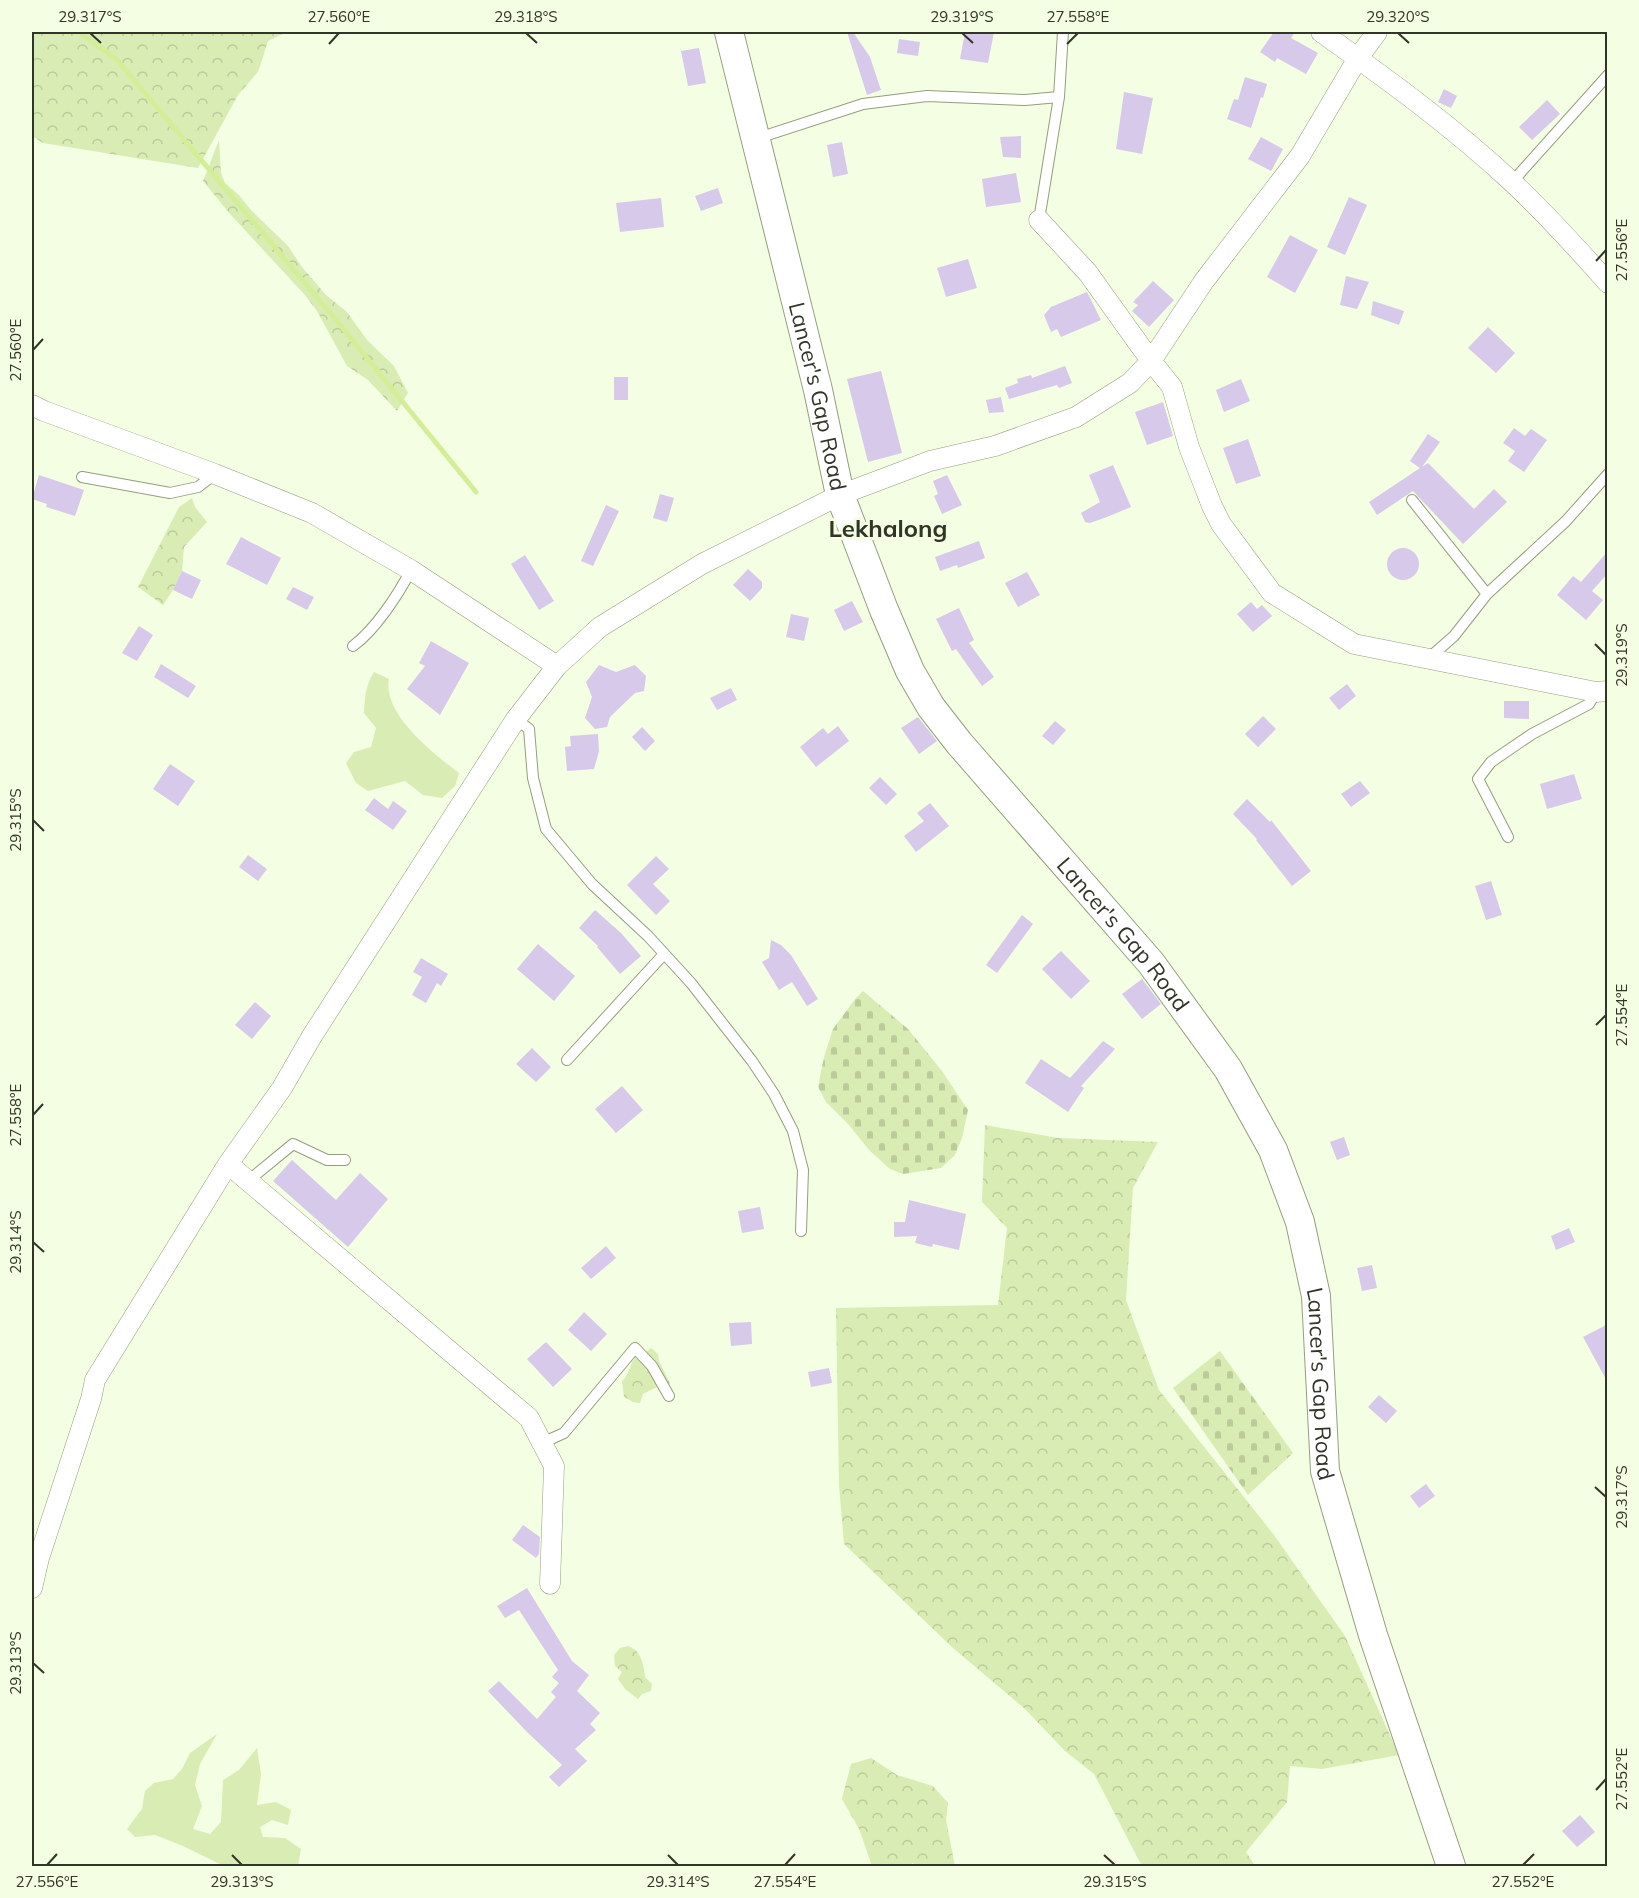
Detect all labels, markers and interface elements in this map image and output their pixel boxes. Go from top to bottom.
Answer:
text: 29.317°S [58,7,122,26]
text: 27.560°E [308,7,371,26]
text: 29.318°S [494,7,558,26]
text: 29.319°S [930,7,994,26]
text: 27.558°E [1047,7,1110,26]
text: 29.320°S [1366,7,1430,26]
text: 27.556°E [1612,218,1631,281]
street label: Lancer's Gap Road [783,299,853,493]
text: 27.560°E [6,318,25,381]
district label: Lekhalong [829,513,947,543]
text: 29.319°S [1612,623,1631,687]
text: 29.315°S [6,788,25,852]
street label: Lancer's Gap Road [1051,851,1195,1017]
text: 27.554°E [1612,983,1631,1046]
text: 27.558°E [6,1083,25,1146]
text: 29.314°S [6,1210,25,1274]
street label: Lancer's Gap Road [1301,1285,1341,1483]
text: 29.317°S [1612,1465,1631,1529]
text: 29.313°S [6,1631,25,1695]
text: 27.552°E [1612,1747,1631,1810]
text: 27.556°E [16,1872,79,1891]
text: 29.313°S [210,1872,274,1891]
text: 29.314°S [646,1872,710,1891]
text: 27.554°E [754,1872,817,1891]
text: 29.315°S [1083,1872,1147,1891]
text: 27.552°E [1492,1872,1555,1891]

